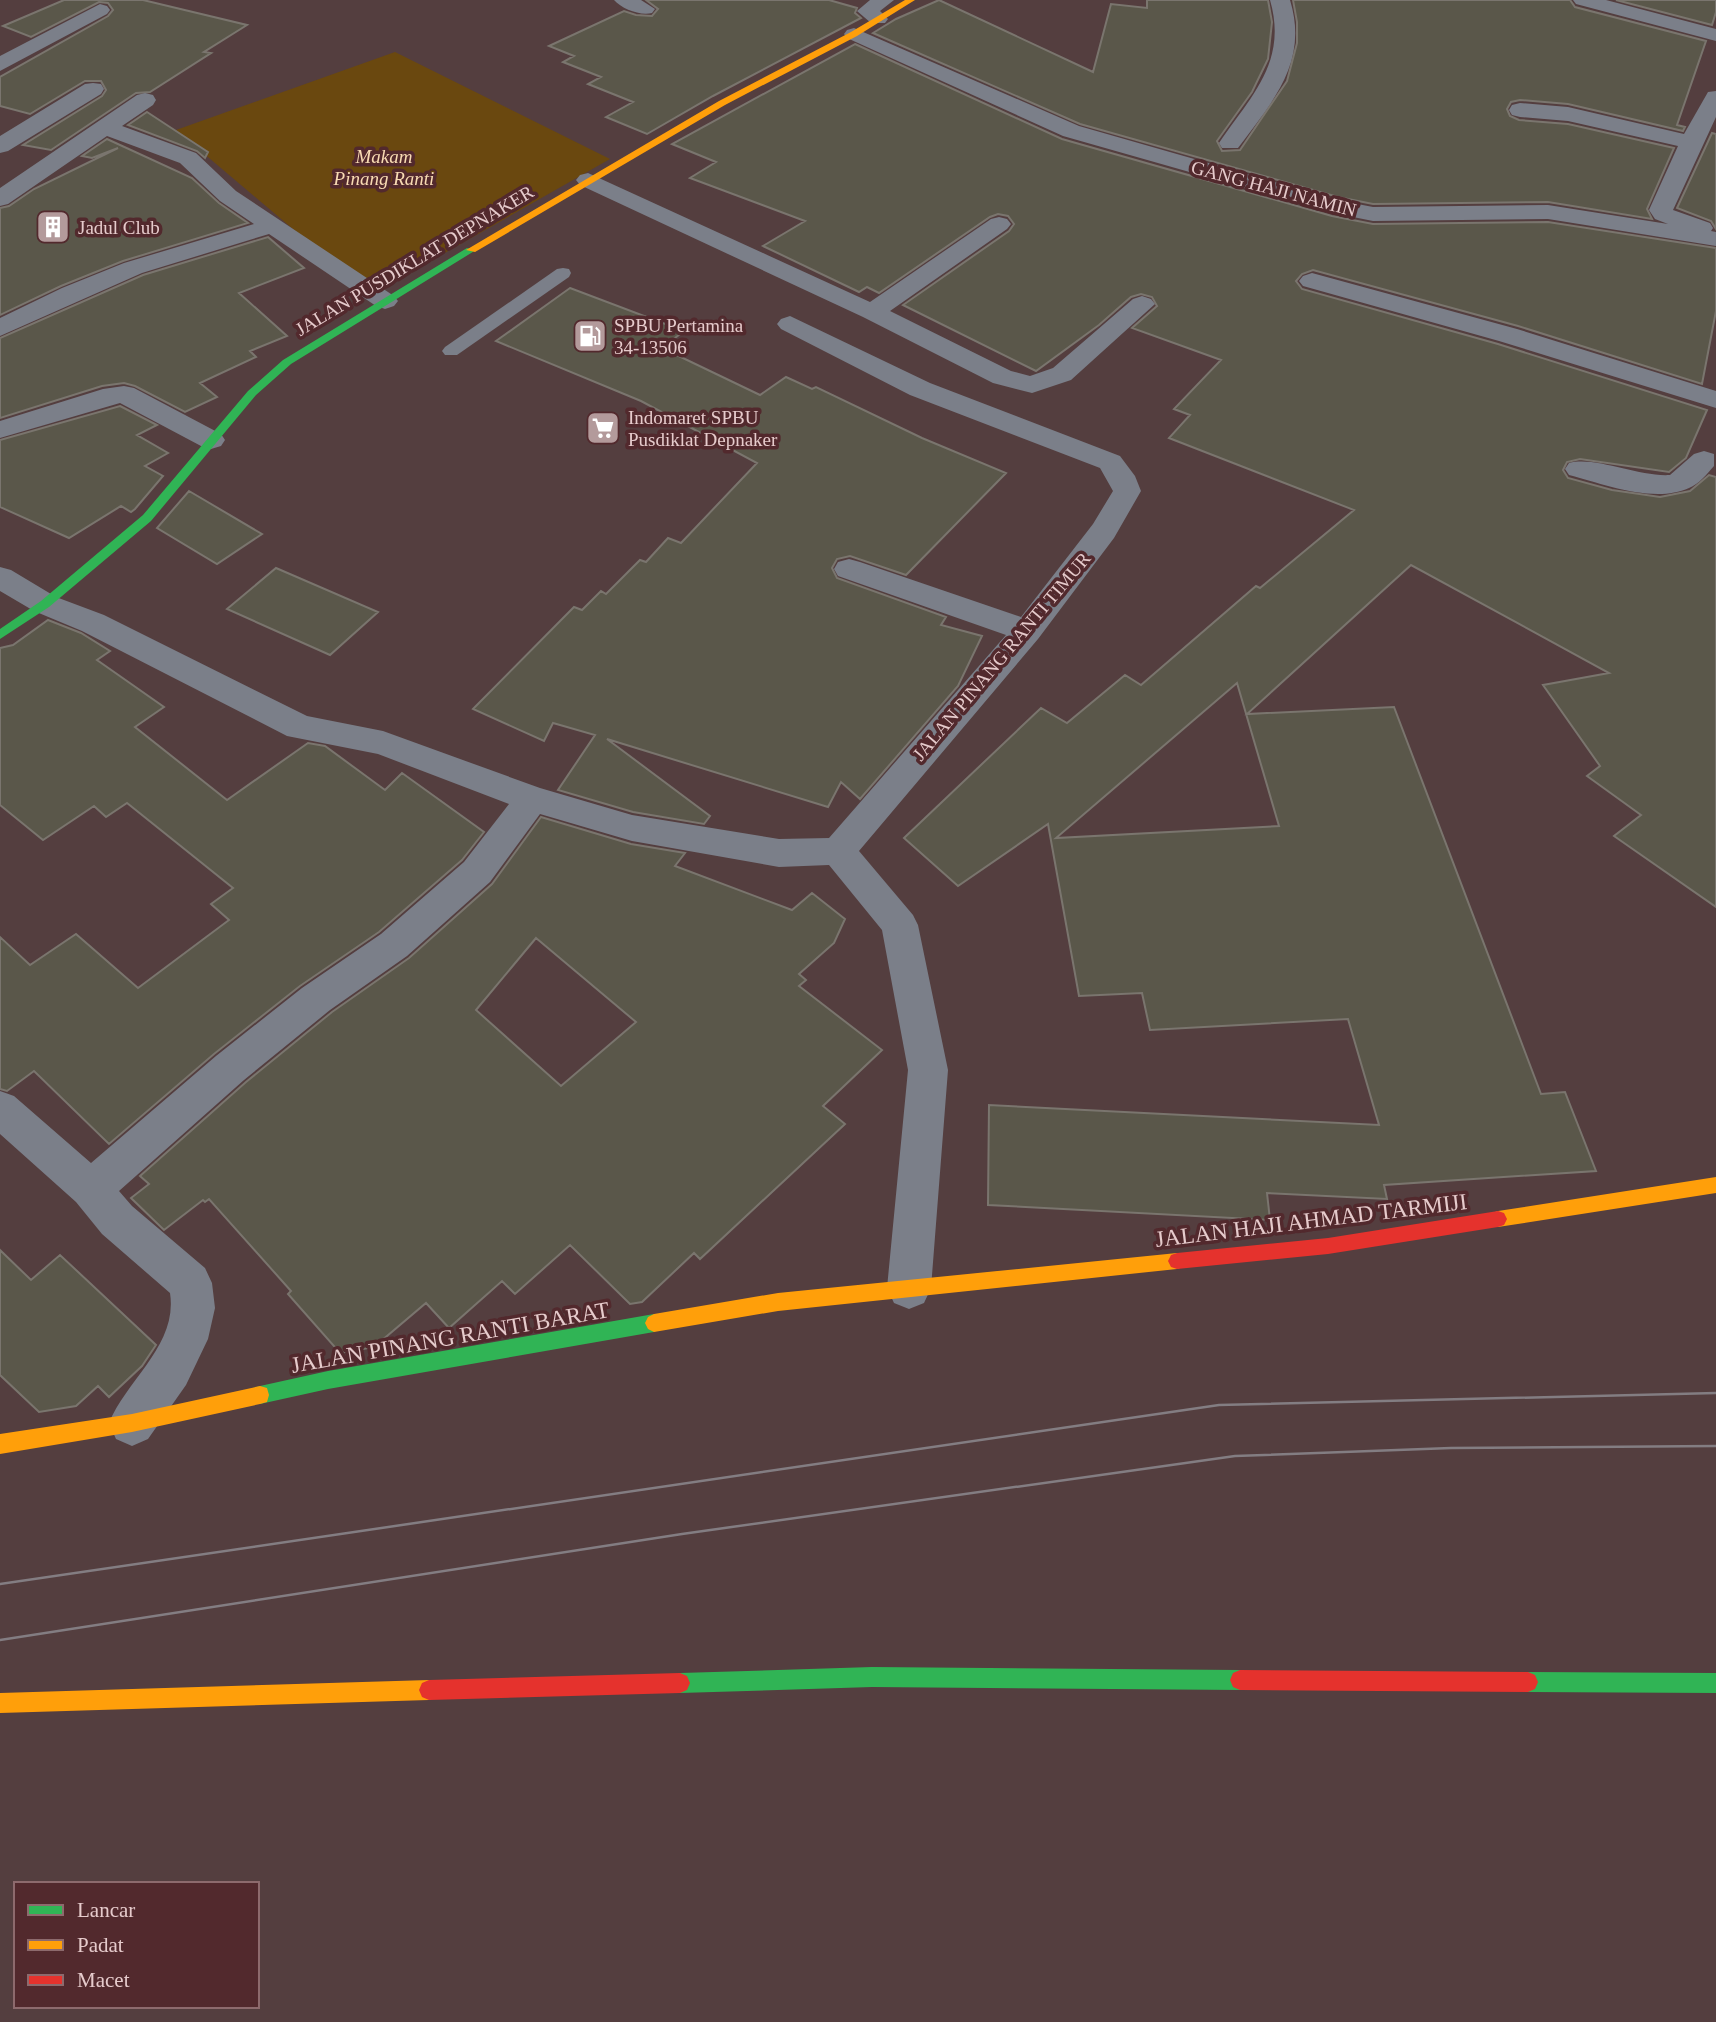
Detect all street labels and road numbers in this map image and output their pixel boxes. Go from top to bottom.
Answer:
street label: GANG HAJI NAMIN [1189,156,1359,221]
street label: JALAN PUSDIKLAT DEPNAKER [291,181,537,340]
street label: JALAN PINANG RANTI TIMUR [908,548,1095,765]
street label: JALAN HAJI AHMAD TARMIJI [1154,1189,1468,1252]
street label: JALAN PINANG RANTI BARAT [289,1297,611,1378]

